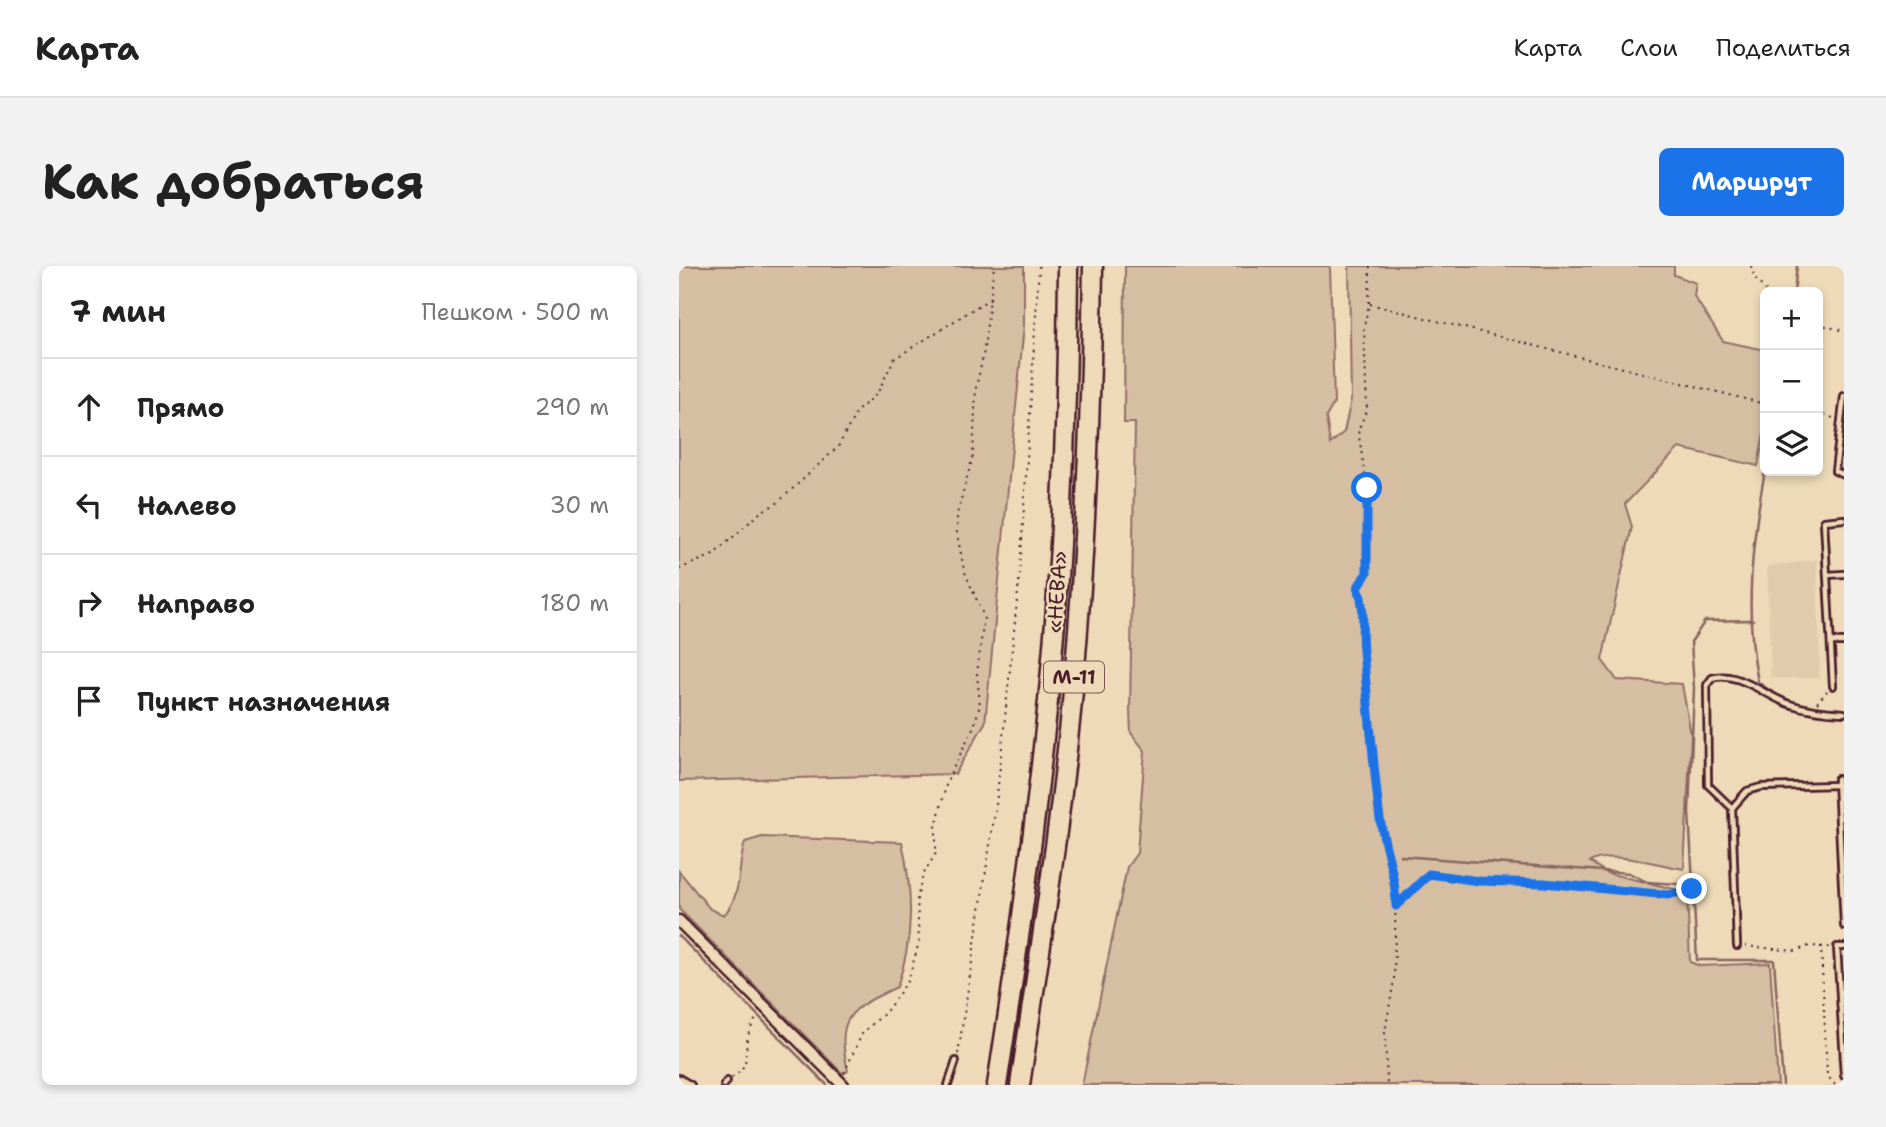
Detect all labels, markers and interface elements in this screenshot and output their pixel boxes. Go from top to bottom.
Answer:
text: Карта [35,26,139,71]
text: Карта [1514,32,1582,64]
text: Слои [1620,32,1678,64]
text: Поделиться [1716,32,1851,64]
button: Маршрут [1659,148,1844,216]
text: Как добраться [42,149,424,215]
map controls [1760,287,1823,476]
button: + [1760,287,1823,350]
text: 7 мин [70,291,166,332]
text: Пешком · 500 m [421,297,609,327]
button: − [1760,350,1823,413]
icon: ahead [70,388,108,426]
text: Прямо [137,390,225,425]
text: 290 m [535,392,609,422]
button: layers [1760,413,1823,476]
route start [1351,472,1382,503]
icon: left [70,486,108,524]
text: Налево [137,488,237,523]
text: 30 m [550,490,609,520]
street label: «НЕВА» [1040,550,1074,634]
icon: right [70,584,108,622]
text: Направо [137,586,255,621]
text: 180 m [540,588,609,618]
road number: М-11 [1044,662,1104,692]
icon: arrive [70,682,108,720]
text: Пункт назначения [137,684,390,719]
route end [1676,873,1707,904]

